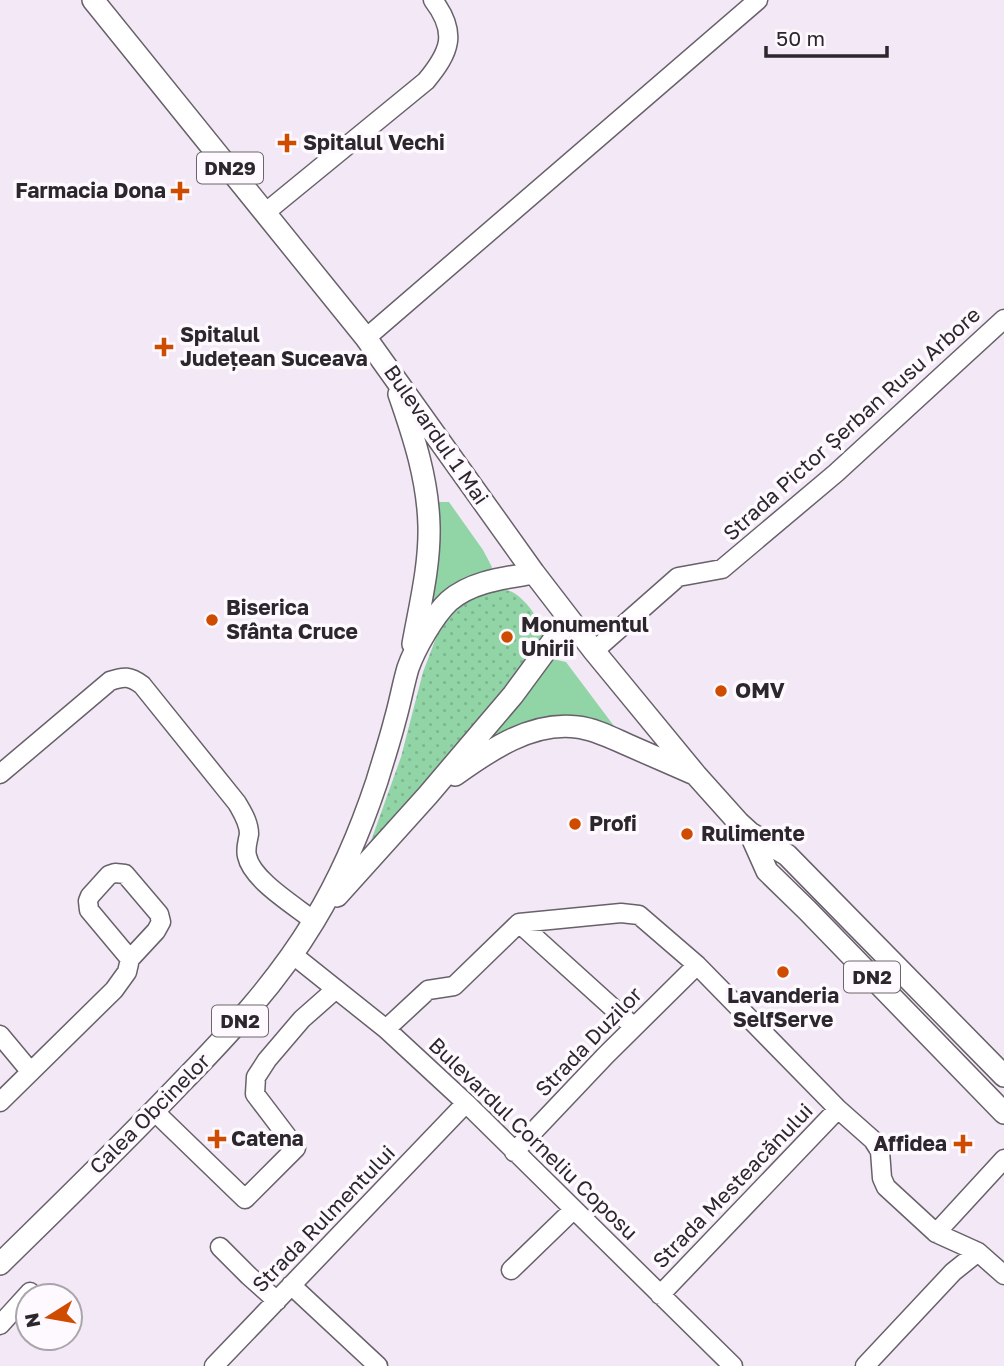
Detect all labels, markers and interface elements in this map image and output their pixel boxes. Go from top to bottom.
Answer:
scale bar [766,14,887,58]
text: 50 m [776,25,825,51]
place label: Spitalul Vechi [303,129,445,155]
marker: Spitalul Vechi [277,133,297,153]
road number: DN29 [197,152,263,184]
place label: Farmacia Dona [15,177,166,203]
marker: Farmacia Dona [172,183,188,199]
street label: Strada Pictor Șerban Rusu Arbore [717,301,985,546]
place label: Spitalul Județean Suceava [180,321,368,371]
marker: Spitalul Județean Suceava [154,337,174,357]
street label: Bulevardul 1 Mai [379,360,495,509]
place label: Biserica Sfânta Cruce [226,594,358,644]
place label: Monumentul Unirii [521,611,649,661]
marker: Biserica Sfânta Cruce [204,612,220,628]
marker: Monumentul Unirii [499,629,515,645]
place label: OMV [735,677,785,703]
marker: OMV [713,683,729,699]
place label: Profi [589,810,637,836]
marker: Profi [567,816,583,832]
place label: Rulimente [701,820,805,846]
marker: Rulimente [679,826,695,842]
road number: DN2 [844,962,900,993]
marker: Lavanderia SelfServe [775,964,791,980]
street label: Strada Duzilor [529,981,647,1102]
place label: Lavanderia SelfServe [727,982,839,1032]
road number: DN2 [212,1006,268,1036]
street label: Bulevardul Corneliu Coposu [424,1032,644,1245]
street label: Calea Obcinelor [84,1048,215,1179]
street label: Strada Mesteacănului [647,1097,818,1273]
place label: Catena [231,1125,304,1151]
place label: Affidea [873,1130,947,1156]
marker: Catena [209,1131,225,1147]
marker: Affidea [953,1134,973,1154]
street label: Strada Rulmentului [246,1139,400,1297]
north arrow [14,1282,84,1352]
text: N [19,1311,44,1330]

